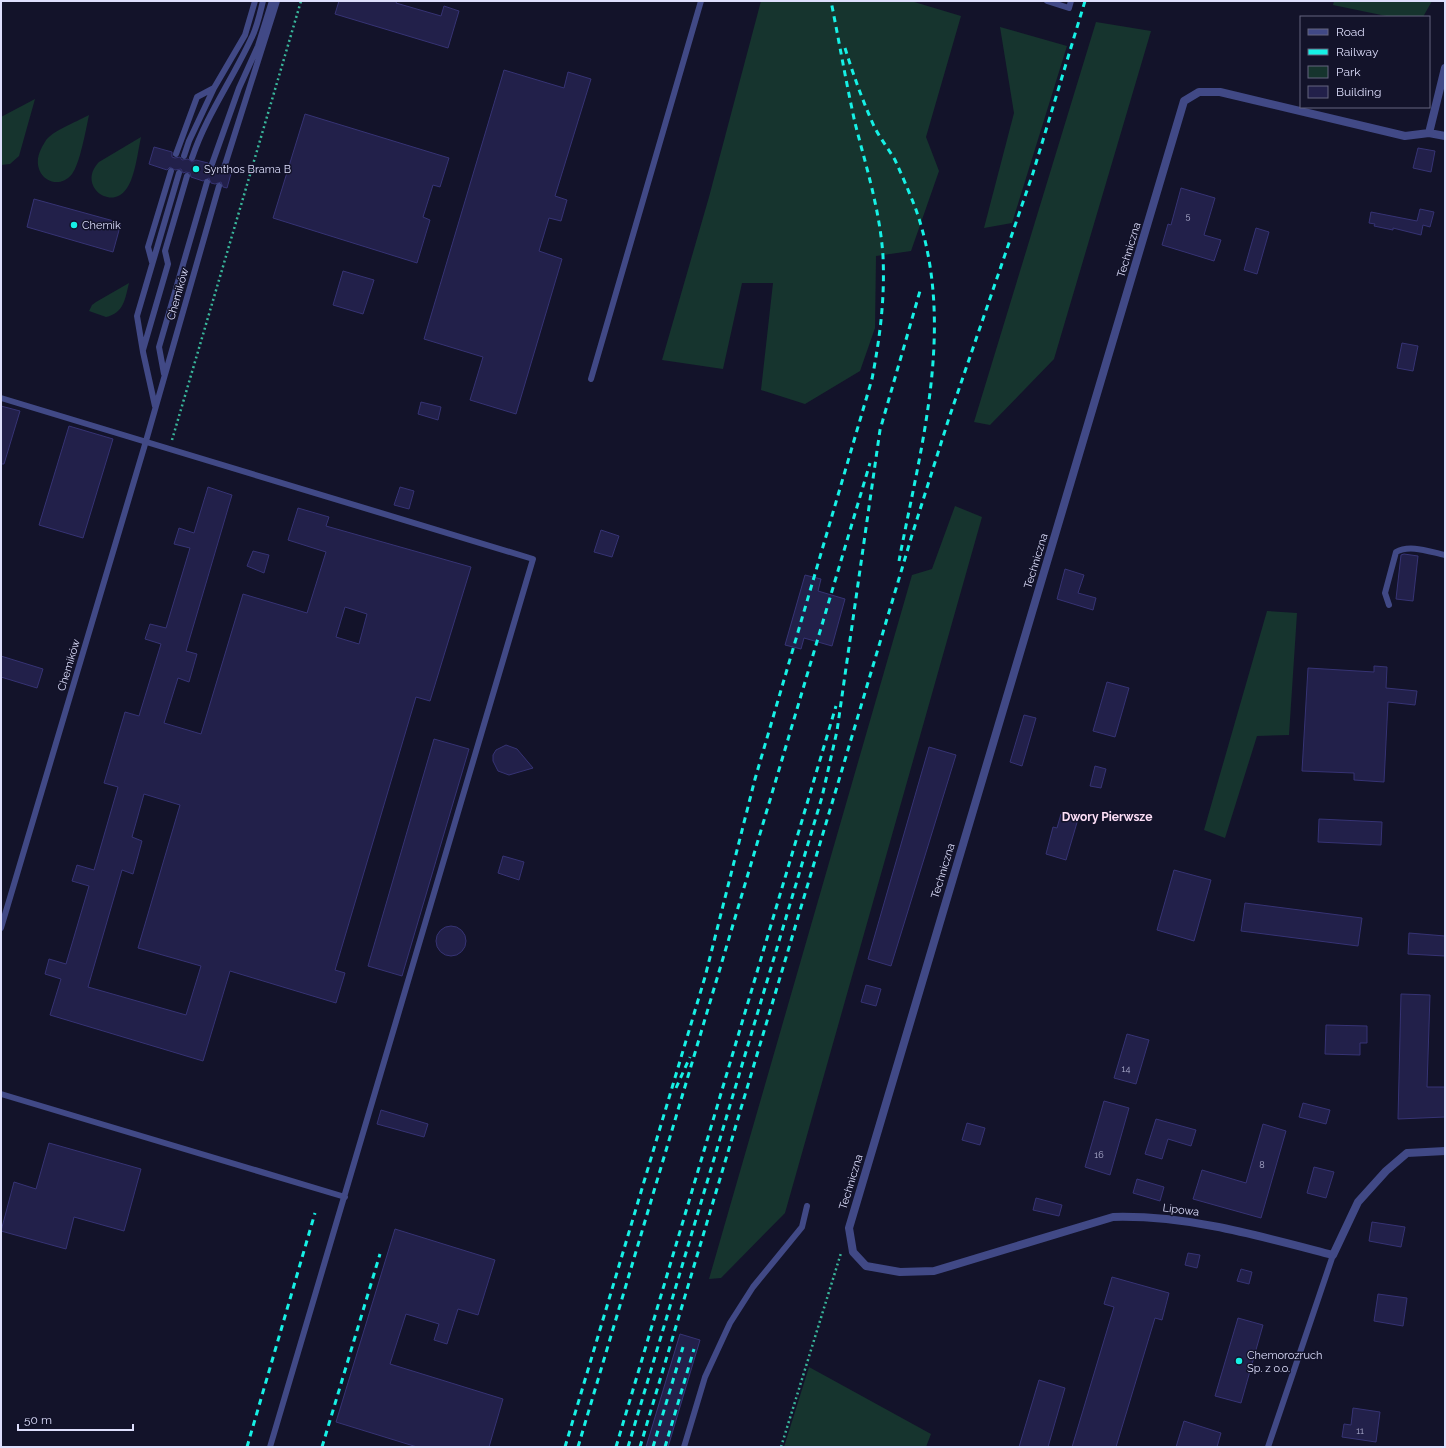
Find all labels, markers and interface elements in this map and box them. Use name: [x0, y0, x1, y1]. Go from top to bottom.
legend: [1300, 16, 1430, 108]
text: Road: [1336, 25, 1365, 39]
text: Railway: [1336, 45, 1379, 59]
text: Park: [1336, 65, 1361, 79]
text: Building: [1336, 85, 1382, 99]
place label: Synthos Brama B: [204, 163, 291, 176]
marker: Synthos Brama B: [191, 164, 201, 174]
house number: 5: [1186, 211, 1191, 221]
place label: Chemik: [82, 219, 121, 232]
marker: Chemik: [69, 220, 79, 230]
street label: Techniczna: [1114, 221, 1144, 279]
street label: Chemików: [164, 266, 192, 322]
street label: Techniczna: [1021, 532, 1051, 590]
street label: Chemików: [55, 637, 83, 693]
district label: Dwory Pierwsze: [1062, 810, 1152, 824]
street label: Techniczna: [928, 842, 958, 900]
house number: 14: [1122, 1064, 1130, 1074]
house number: 16: [1094, 1150, 1104, 1160]
street label: Techniczna: [836, 1153, 866, 1211]
house number: 8: [1259, 1160, 1265, 1170]
street label: Lipowa: [1162, 1201, 1200, 1219]
place label: Chemorozruch Sp. z o.o.: [1247, 1349, 1322, 1375]
marker: Chemorozruch Sp. z o.o.: [1234, 1356, 1244, 1366]
scale bar: [18, 1406, 133, 1432]
text: 50 m: [24, 1413, 52, 1427]
house number: 11: [1356, 1426, 1364, 1436]

